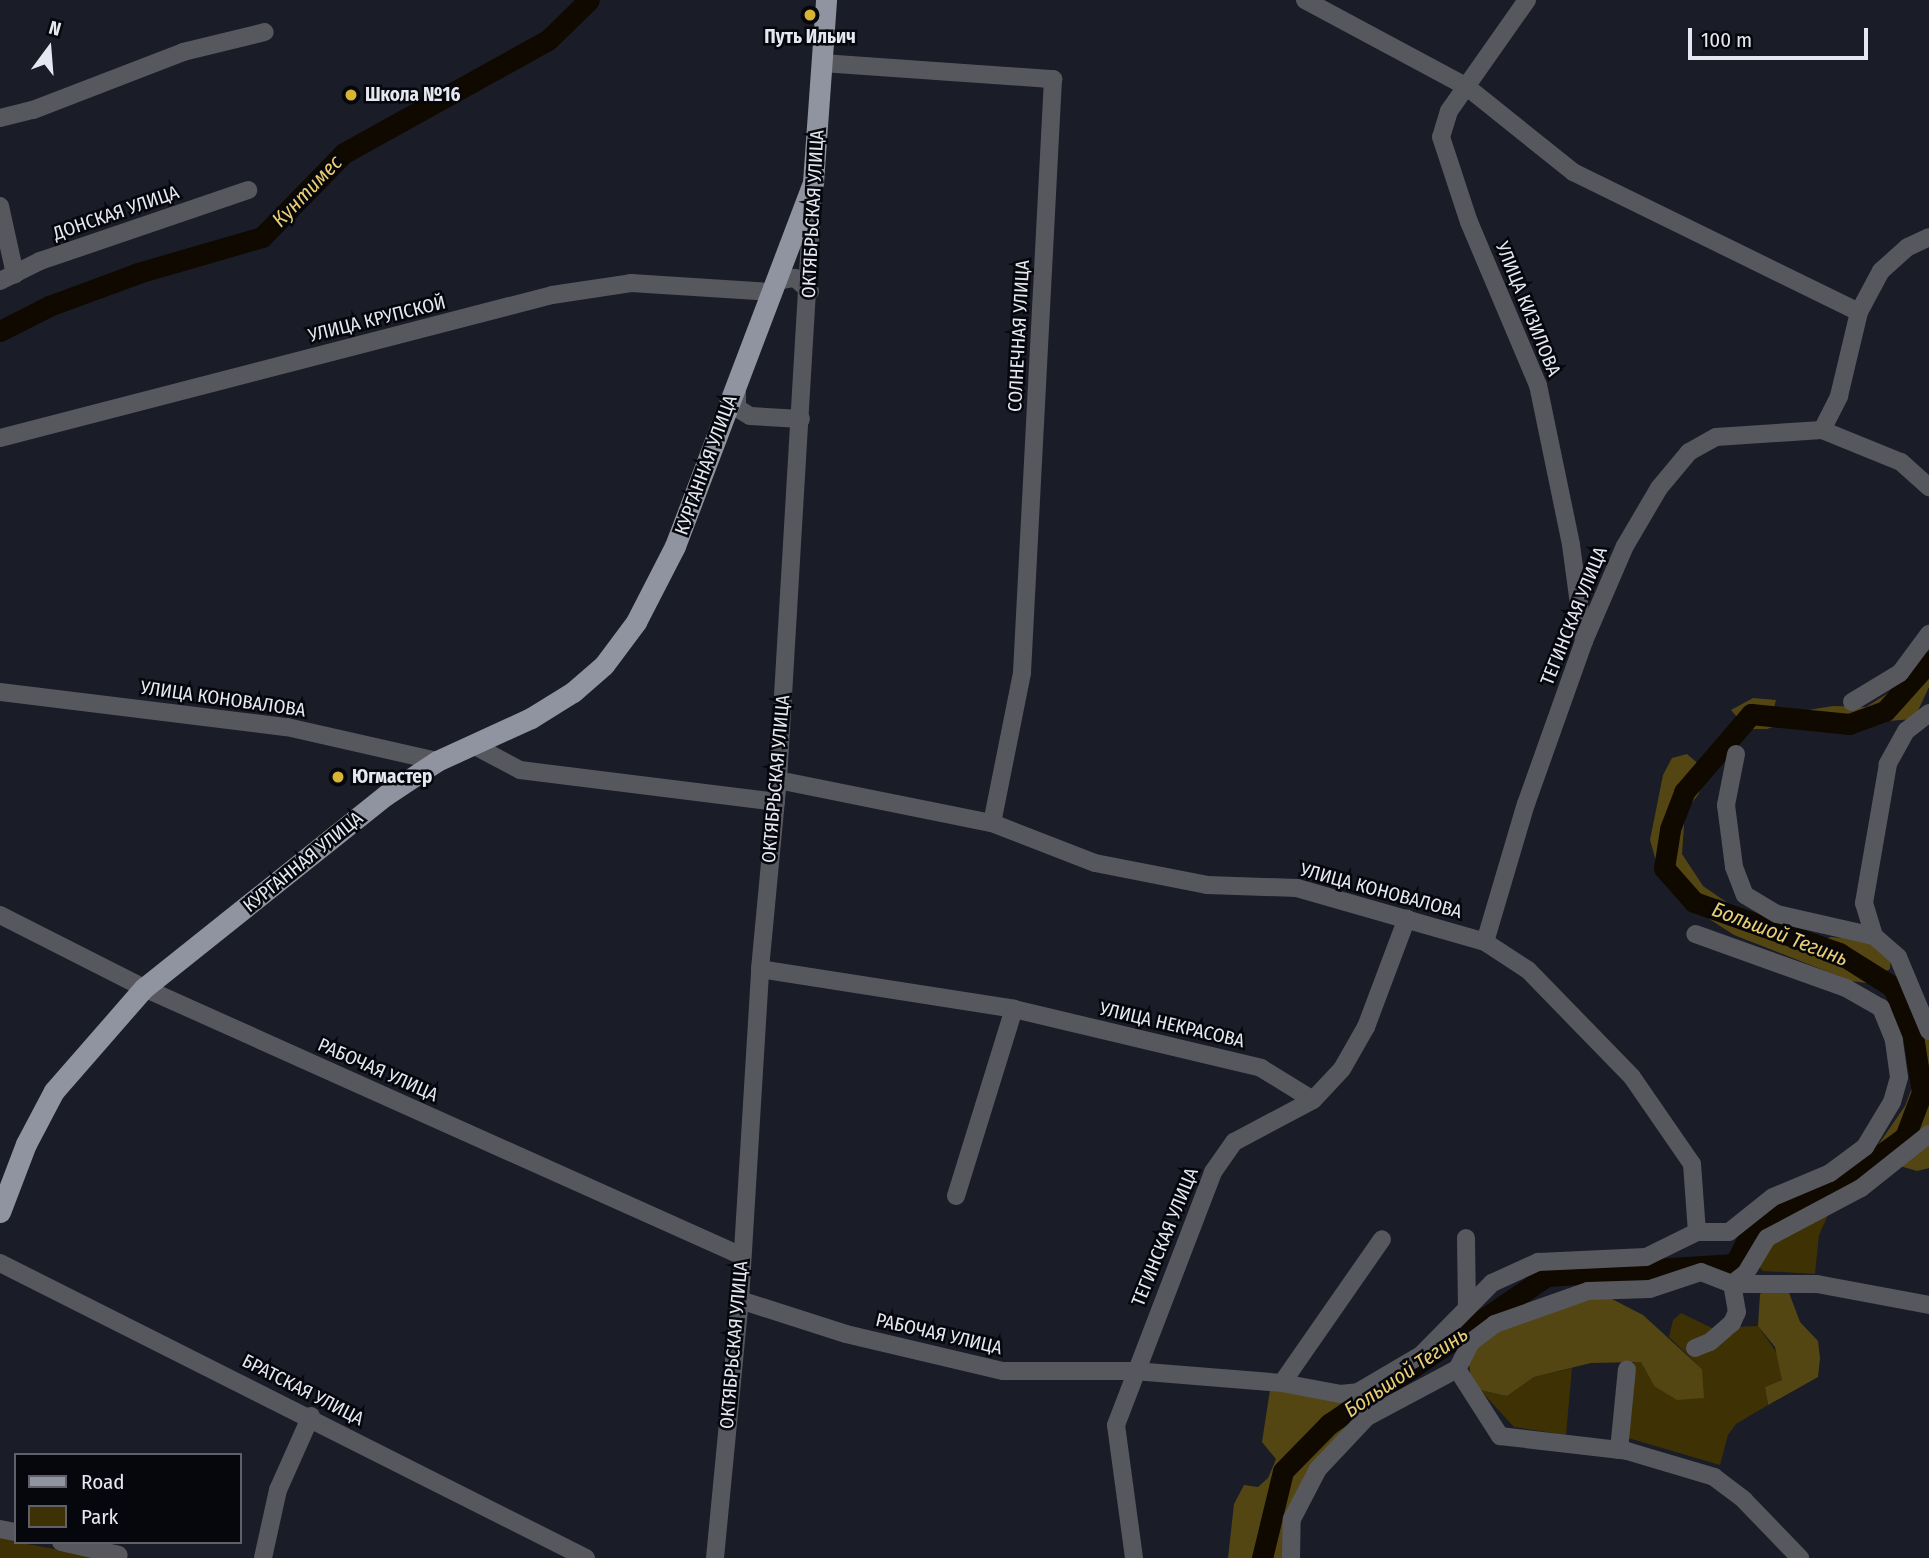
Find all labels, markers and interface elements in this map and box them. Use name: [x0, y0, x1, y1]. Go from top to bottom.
marker: Путь Ильич: [802, 7, 818, 23]
north arrow: [14, 14, 84, 84]
scale bar: [1691, 14, 1871, 58]
text: N: [46, 16, 64, 41]
place label: Путь Ильич: [764, 26, 856, 48]
text: 100 m: [1701, 27, 1752, 53]
place label: Школа №16: [365, 84, 460, 106]
marker: Школа №16: [343, 87, 359, 103]
street label: ОКТЯБРЬСКАЯ УЛИЦА: [797, 129, 829, 299]
water label: Кунтимес: [267, 150, 347, 232]
street label: ДОНСКАЯ УЛИЦА: [50, 181, 182, 245]
street label: УЛИЦА КИЗИЛОВА: [1491, 238, 1565, 380]
street label: СОЛНЕЧНАЯ УЛИЦА: [1004, 259, 1034, 413]
street label: УЛИЦА КРУПСКОЙ: [306, 291, 448, 347]
street label: КУРГАННАЯ УЛИЦА: [670, 392, 742, 538]
street label: ТЕГИНСКАЯ УЛИЦА: [1536, 544, 1612, 688]
street label: УЛИЦА КОНОВАЛОВА: [139, 676, 307, 722]
street label: ОКТЯБРЬСКАЯ УЛИЦА: [757, 694, 795, 864]
place label: Югмастер: [352, 766, 432, 788]
marker: Югмастер: [330, 769, 346, 785]
street label: КУРГАННАЯ УЛИЦА: [239, 807, 367, 917]
street label: УЛИЦА КОНОВАЛОВА: [1298, 858, 1464, 924]
water label: Большой Тегинь: [1708, 897, 1852, 971]
street label: УЛИЦА НЕКРАСОВА: [1097, 997, 1247, 1053]
street label: РАБОЧАЯ УЛИЦА: [314, 1033, 442, 1107]
street label: ТЕГИНСКАЯ УЛИЦА: [1127, 1165, 1203, 1309]
street label: ОКТЯБРЬСКАЯ УЛИЦА: [715, 1260, 753, 1430]
street label: РАБОЧАЯ УЛИЦА: [874, 1308, 1004, 1360]
water label: Большой Тегинь: [1339, 1321, 1473, 1423]
street label: БРАТСКАЯ УЛИЦА: [238, 1350, 368, 1430]
legend: [14, 1453, 242, 1544]
text: Road: [81, 1469, 125, 1495]
text: Park: [81, 1504, 118, 1530]

